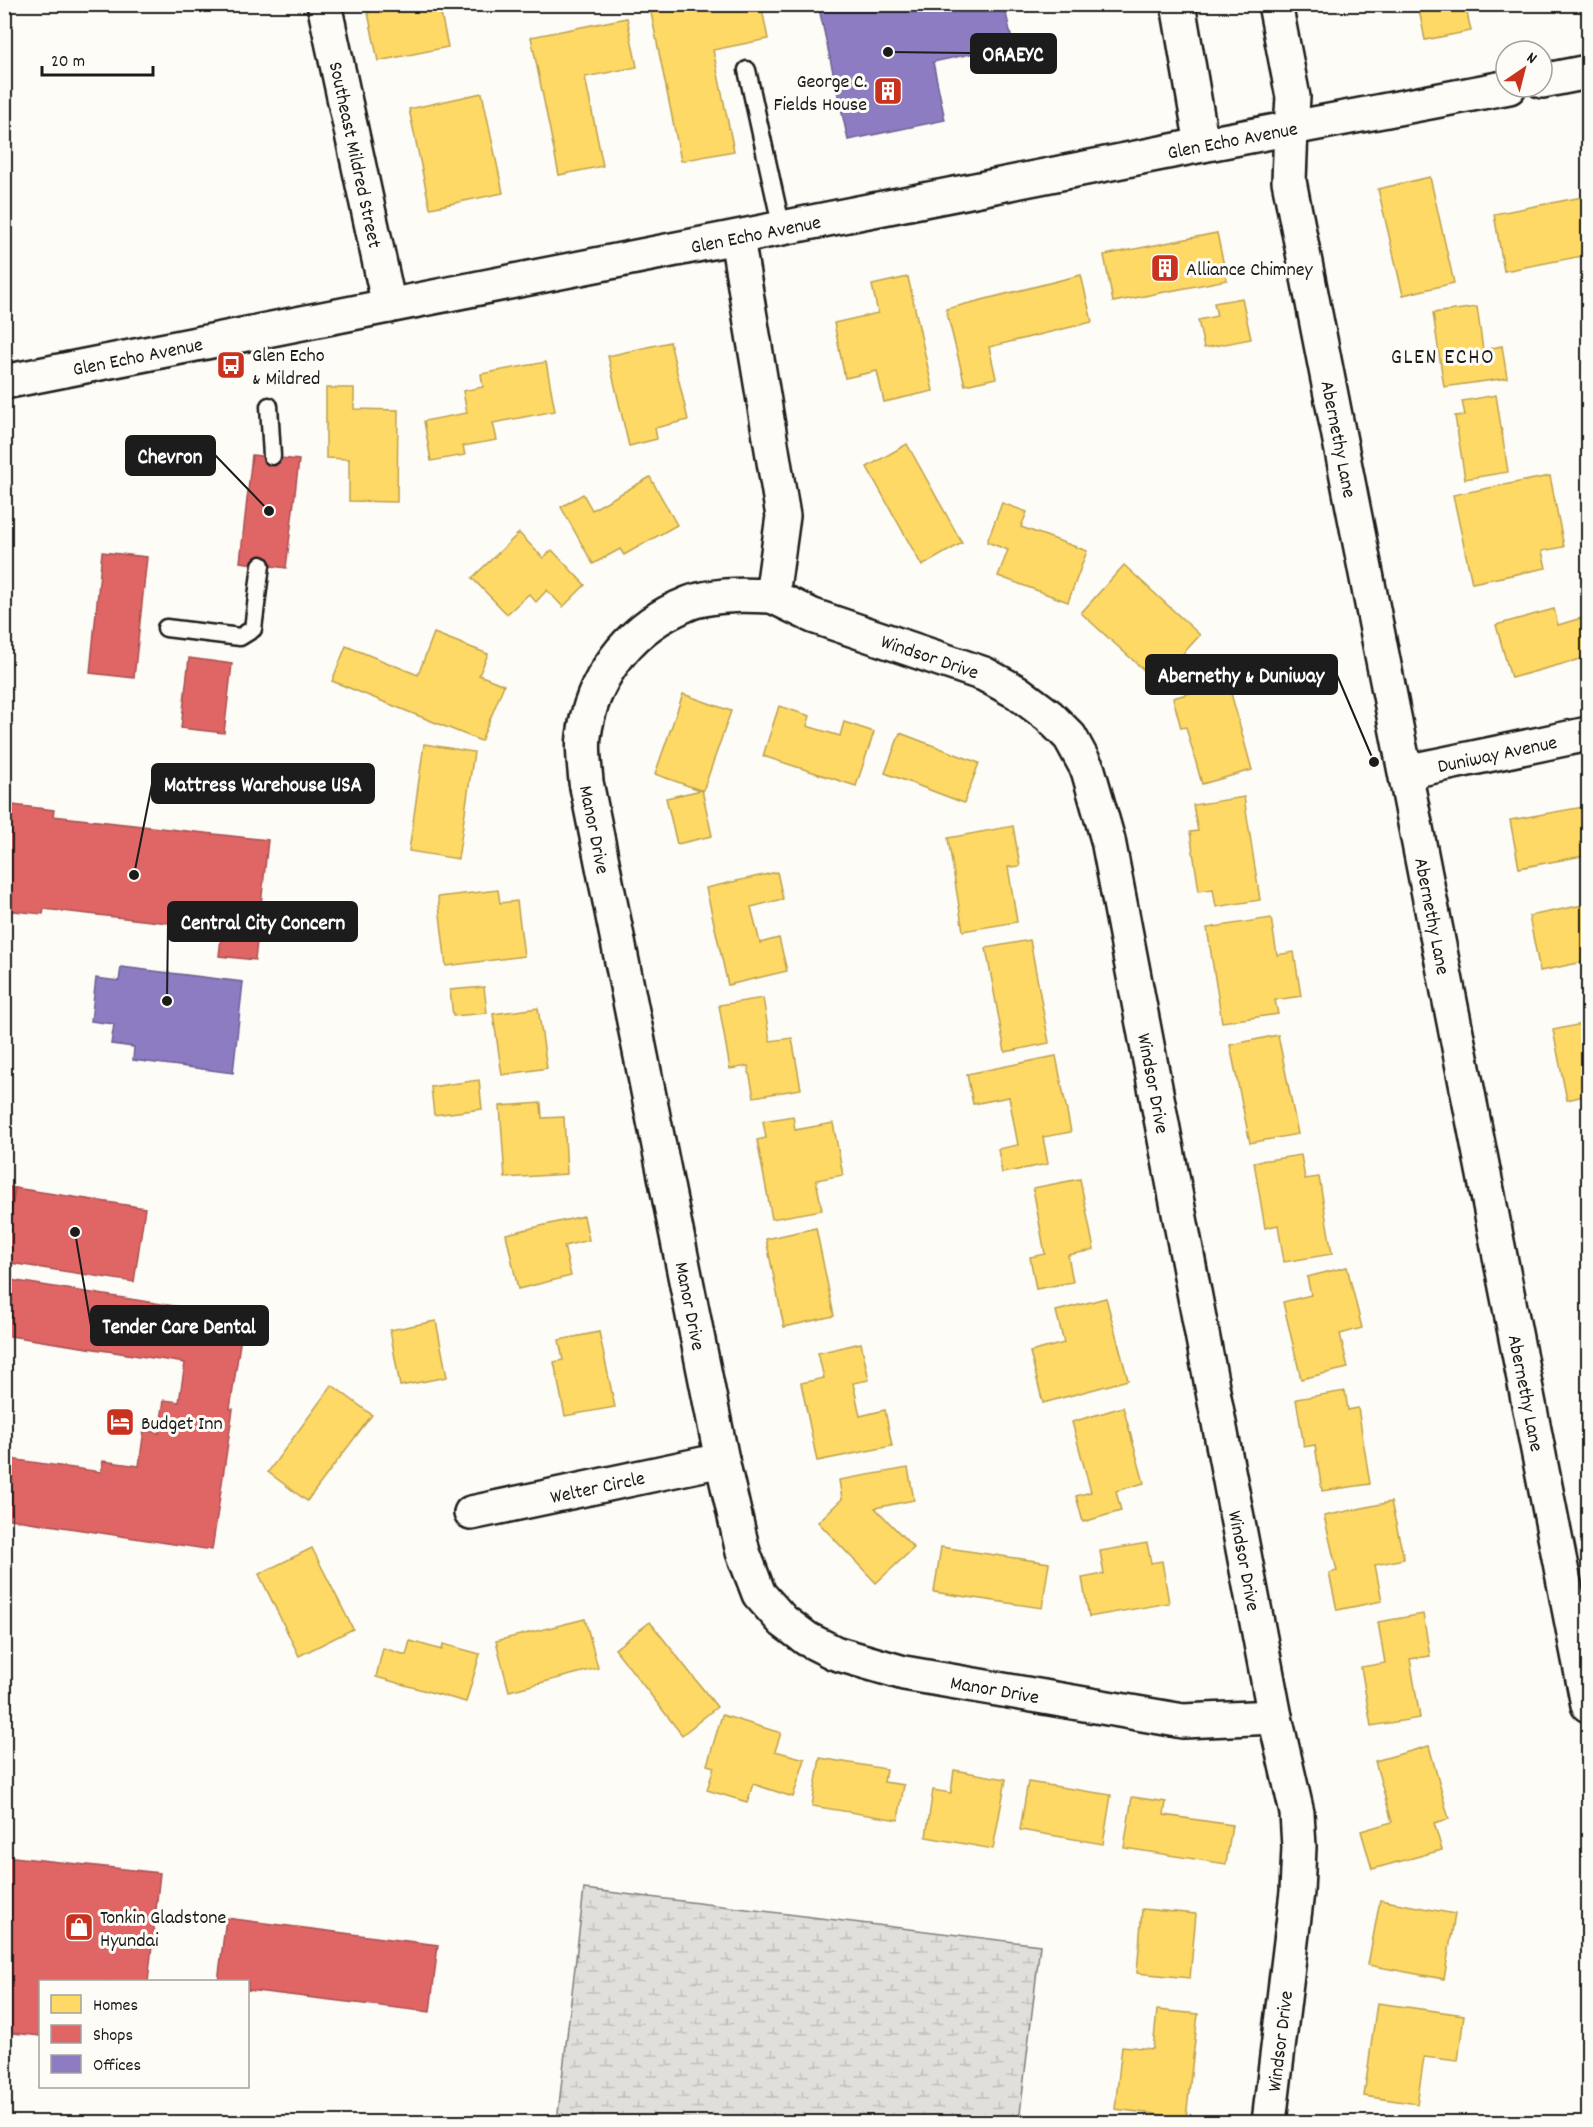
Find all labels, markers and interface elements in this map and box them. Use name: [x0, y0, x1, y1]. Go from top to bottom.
callout: ORAEYC: [971, 34, 1056, 73]
scale bar: [42, 39, 153, 77]
north arrow: [1494, 39, 1554, 99]
text: ORAEYC: [982, 42, 1044, 72]
text: N: [1521, 47, 1541, 71]
text: 20 m: [51, 50, 85, 75]
street label: Southeast Mildred Street: [320, 59, 387, 251]
place label: George C. Fields House: [774, 69, 867, 120]
building icon: George C. Fields House: [872, 75, 904, 107]
street label: Glen Echo Avenue: [1165, 116, 1300, 169]
street label: Glen Echo Avenue: [689, 210, 824, 263]
building icon: Alliance Chimney: [1149, 252, 1181, 284]
place label: Alliance Chimney: [1186, 257, 1314, 285]
street label: Glen Echo Avenue: [70, 332, 206, 385]
place label: Glen Echo & Mildred: [252, 343, 325, 394]
district label: GLEN ECHO: [1391, 343, 1495, 374]
bus stop icon: Glen Echo & Mildred: [215, 349, 247, 381]
street label: Abernethy Lane: [1312, 379, 1362, 501]
callout: Chevron: [126, 436, 215, 475]
text: Chevron: [138, 444, 203, 474]
street label: Windsor Drive: [877, 629, 982, 688]
callout: Abernethy & Duniway: [1146, 655, 1337, 694]
text: Abernethy & Duniway: [1158, 663, 1326, 693]
street label: Duniway Avenue: [1435, 730, 1560, 782]
callout: Mattress Warehouse USA: [152, 764, 374, 803]
text: Mattress Warehouse USA: [164, 772, 362, 802]
street label: Manor Drive: [570, 783, 615, 877]
street label: Abernethy Lane: [1405, 856, 1455, 978]
callout: Central City Concern: [168, 902, 357, 941]
text: Central City Concern: [181, 910, 345, 940]
street label: Windsor Drive: [1128, 1031, 1175, 1137]
street label: Manor Drive: [666, 1260, 711, 1353]
callout: Tender Care Dental: [91, 1306, 268, 1345]
text: Tender Care Dental: [102, 1314, 257, 1344]
street label: Abernethy Lane: [1499, 1332, 1549, 1455]
hotel icon: Budget Inn: [104, 1406, 136, 1438]
place label: Budget Inn: [141, 1411, 223, 1439]
street label: Welter Circle: [548, 1466, 648, 1513]
street label: Windsor Drive: [1219, 1509, 1266, 1614]
street label: Manor Drive: [948, 1670, 1041, 1713]
place label: Tonkin Gladstone Hyundai: [100, 1905, 227, 1956]
shop icon: Tonkin Gladstone Hyundai: [63, 1911, 95, 1943]
legend: [39, 1980, 249, 2088]
street label: Windsor Drive: [1262, 1989, 1302, 2094]
text: Homes: [93, 1994, 138, 2019]
text: Shops: [93, 2024, 133, 2049]
text: Offices: [93, 2054, 141, 2079]

